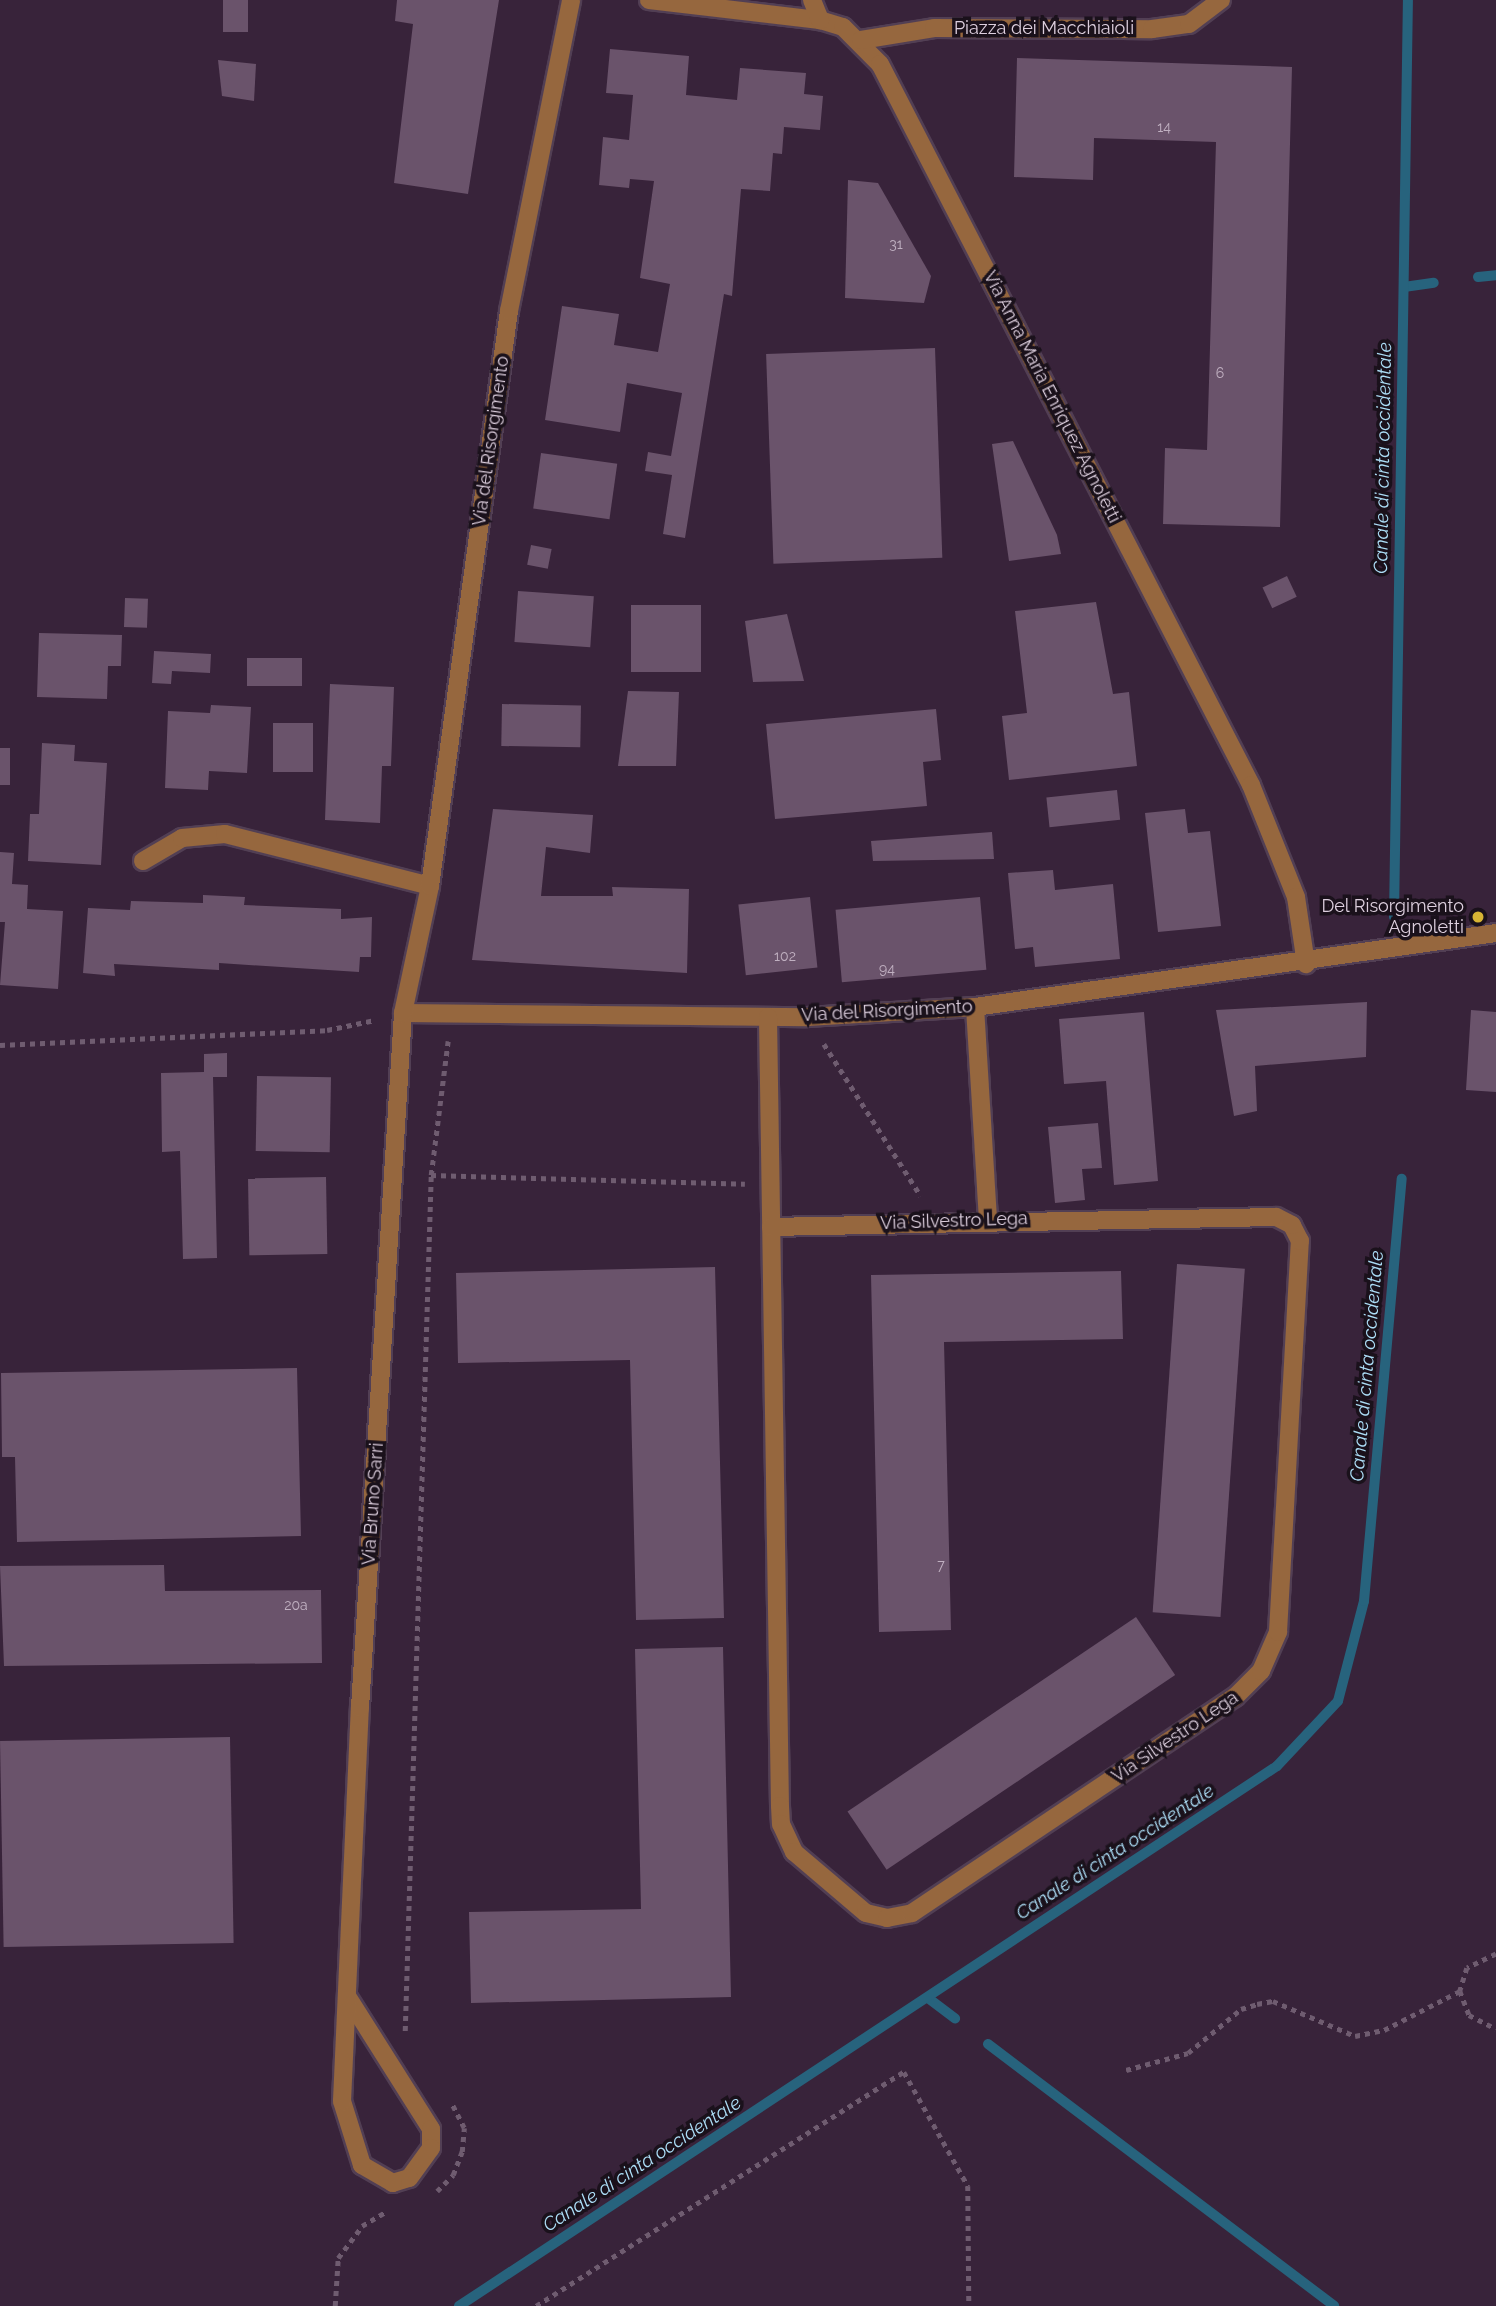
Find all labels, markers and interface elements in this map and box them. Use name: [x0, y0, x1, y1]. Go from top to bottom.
street label: Piazza dei Macchiaioli: [954, 17, 1134, 39]
house number: 14: [1157, 119, 1171, 135]
house number: 31: [889, 236, 903, 252]
street label: Via Anna Maria Enriquez Agnoletti: [979, 267, 1125, 527]
water label: Canale di cinta occidentale: [1370, 342, 1396, 574]
street label: Via del Risorgimento: [468, 354, 514, 528]
house number: 6: [1216, 365, 1224, 381]
place label: Del Risorgimento Agnoletti: [1321, 896, 1464, 939]
marker: Del Risorgimento Agnoletti: [1470, 909, 1486, 925]
house number: 102: [774, 948, 796, 964]
house number: 94: [879, 961, 895, 977]
street label: Via del Risorgimento: [801, 996, 973, 1026]
street label: Via Silvestro Lega: [880, 1208, 1028, 1234]
water label: Canale di cinta occidentale: [1346, 1250, 1388, 1482]
street label: Via Bruno Sarri: [358, 1442, 388, 1566]
house number: 7: [937, 1557, 945, 1573]
house number: 20a: [284, 1597, 308, 1613]
street label: Via Silvestro Lega: [1108, 1687, 1242, 1787]
water label: Canale di cinta occidentale: [1012, 1779, 1218, 1925]
water label: Canale di cinta occidentale: [539, 2091, 745, 2237]

